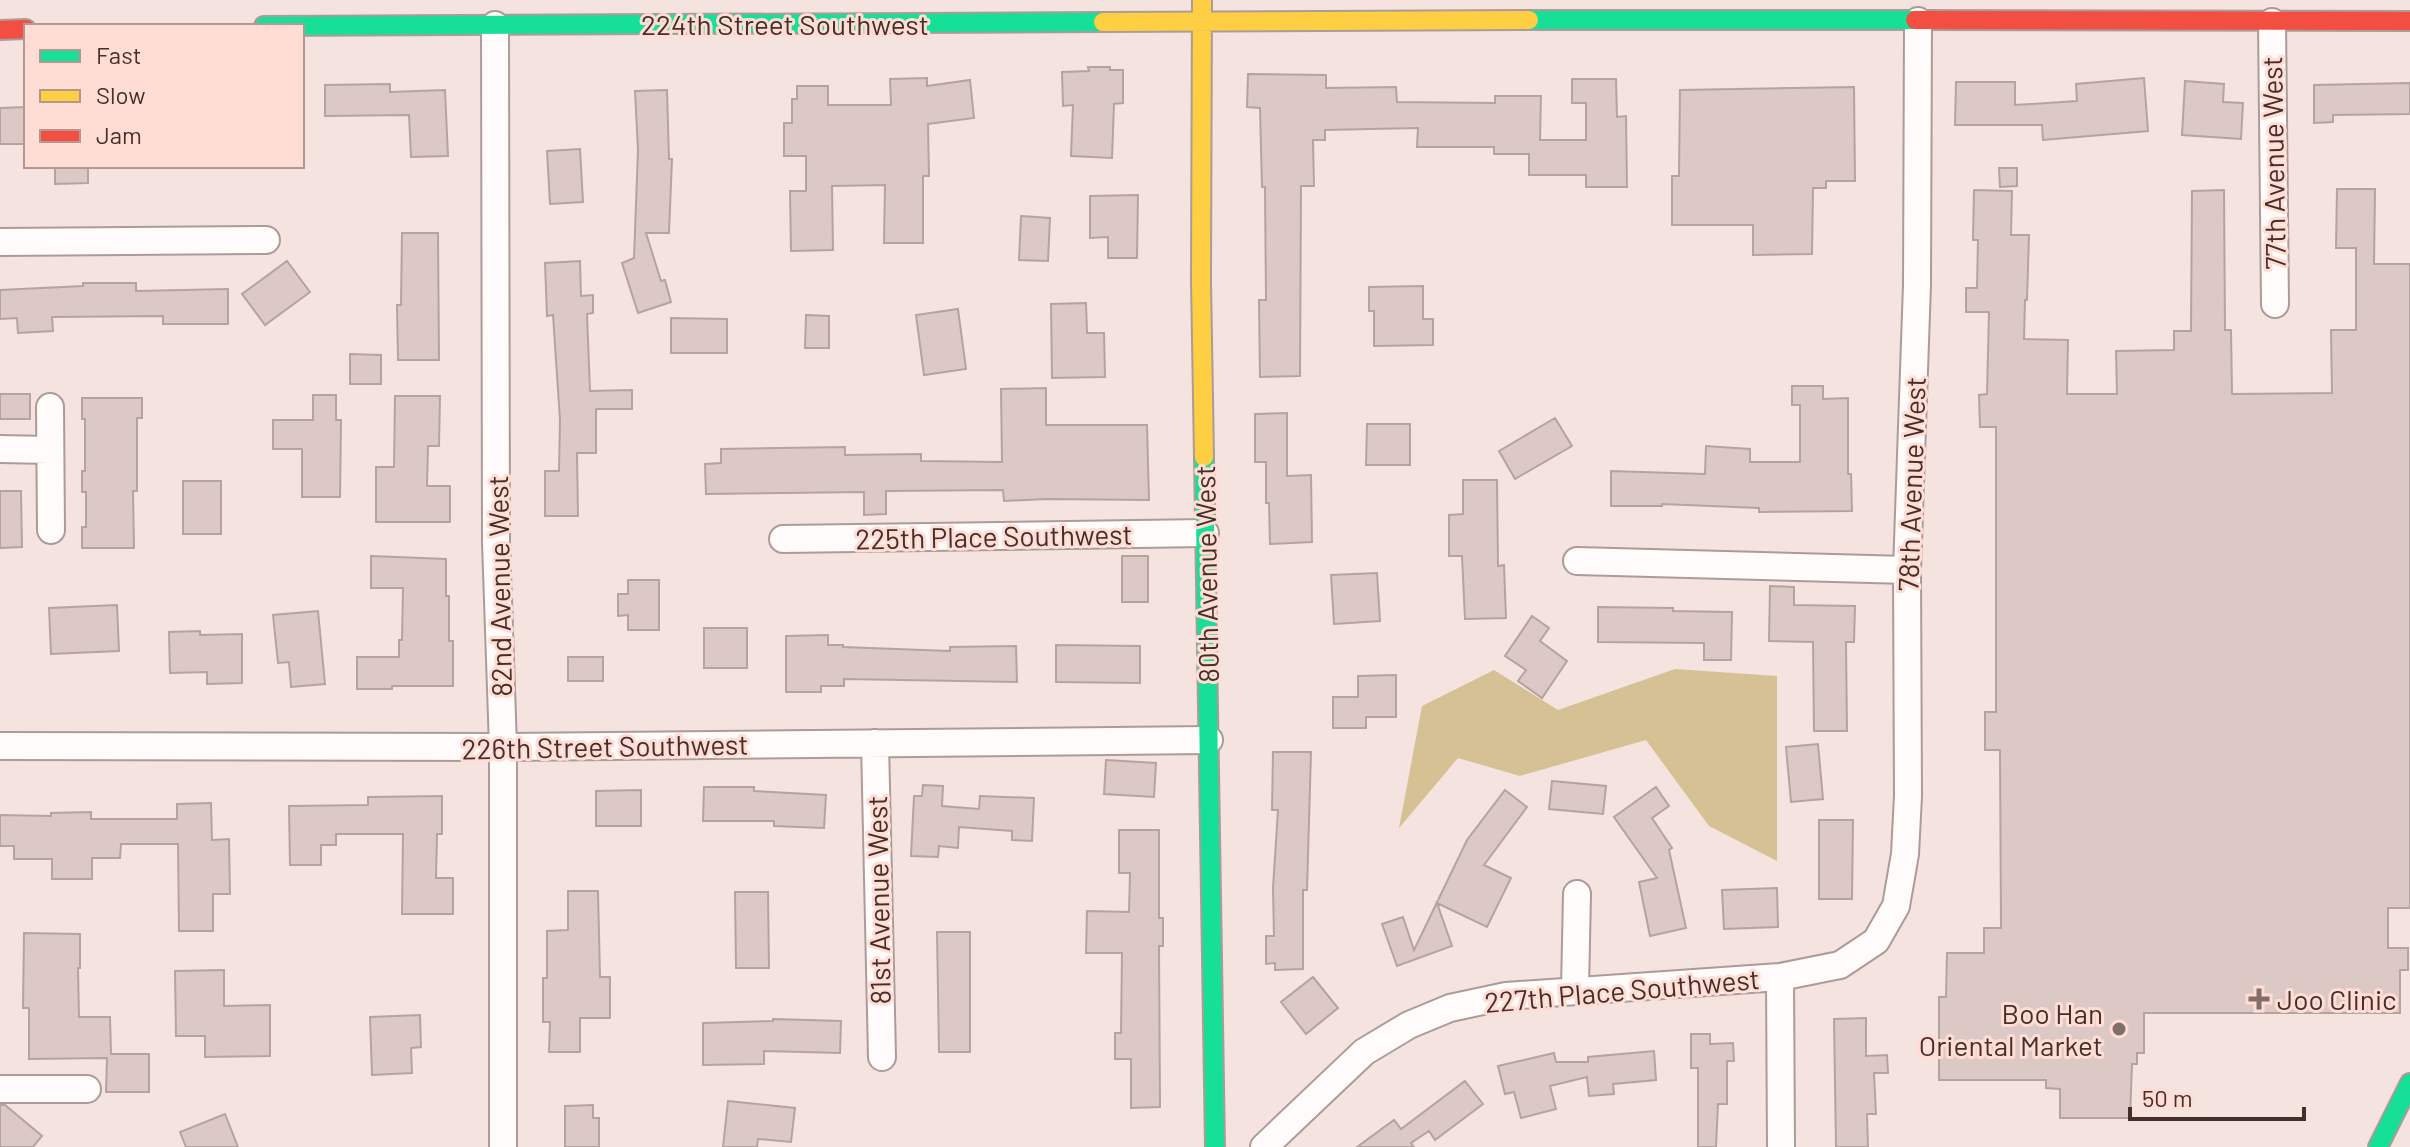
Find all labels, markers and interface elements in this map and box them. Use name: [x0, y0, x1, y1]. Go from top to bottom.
street label: 224th Street Southwest: [641, 7, 929, 41]
legend: [24, 24, 304, 168]
text: Fast: [96, 40, 141, 69]
street label: 77th Avenue West: [2254, 56, 2292, 270]
text: Slow: [96, 80, 145, 109]
text: Jam: [96, 120, 142, 149]
street label: 78th Avenue West: [1890, 376, 1932, 592]
street label: 80th Avenue West: [1187, 465, 1225, 683]
street label: 82nd Avenue West: [480, 475, 518, 697]
street label: 225th Place Southwest: [855, 517, 1133, 555]
street label: 226th Street Southwest: [461, 726, 749, 766]
street label: 81st Avenue West: [859, 795, 897, 1005]
street label: 227th Place Southwest: [1483, 961, 1761, 1019]
place label: Joo Clinic: [2277, 982, 2397, 1016]
marker: Joo Clinic: [2248, 988, 2270, 1010]
place label: Boo Han Oriental Market: [1919, 996, 2103, 1062]
marker: Boo Han Oriental Market: [2110, 1020, 2128, 1038]
scale bar: [2130, 1071, 2304, 1121]
text: 50 m: [2142, 1083, 2193, 1112]

